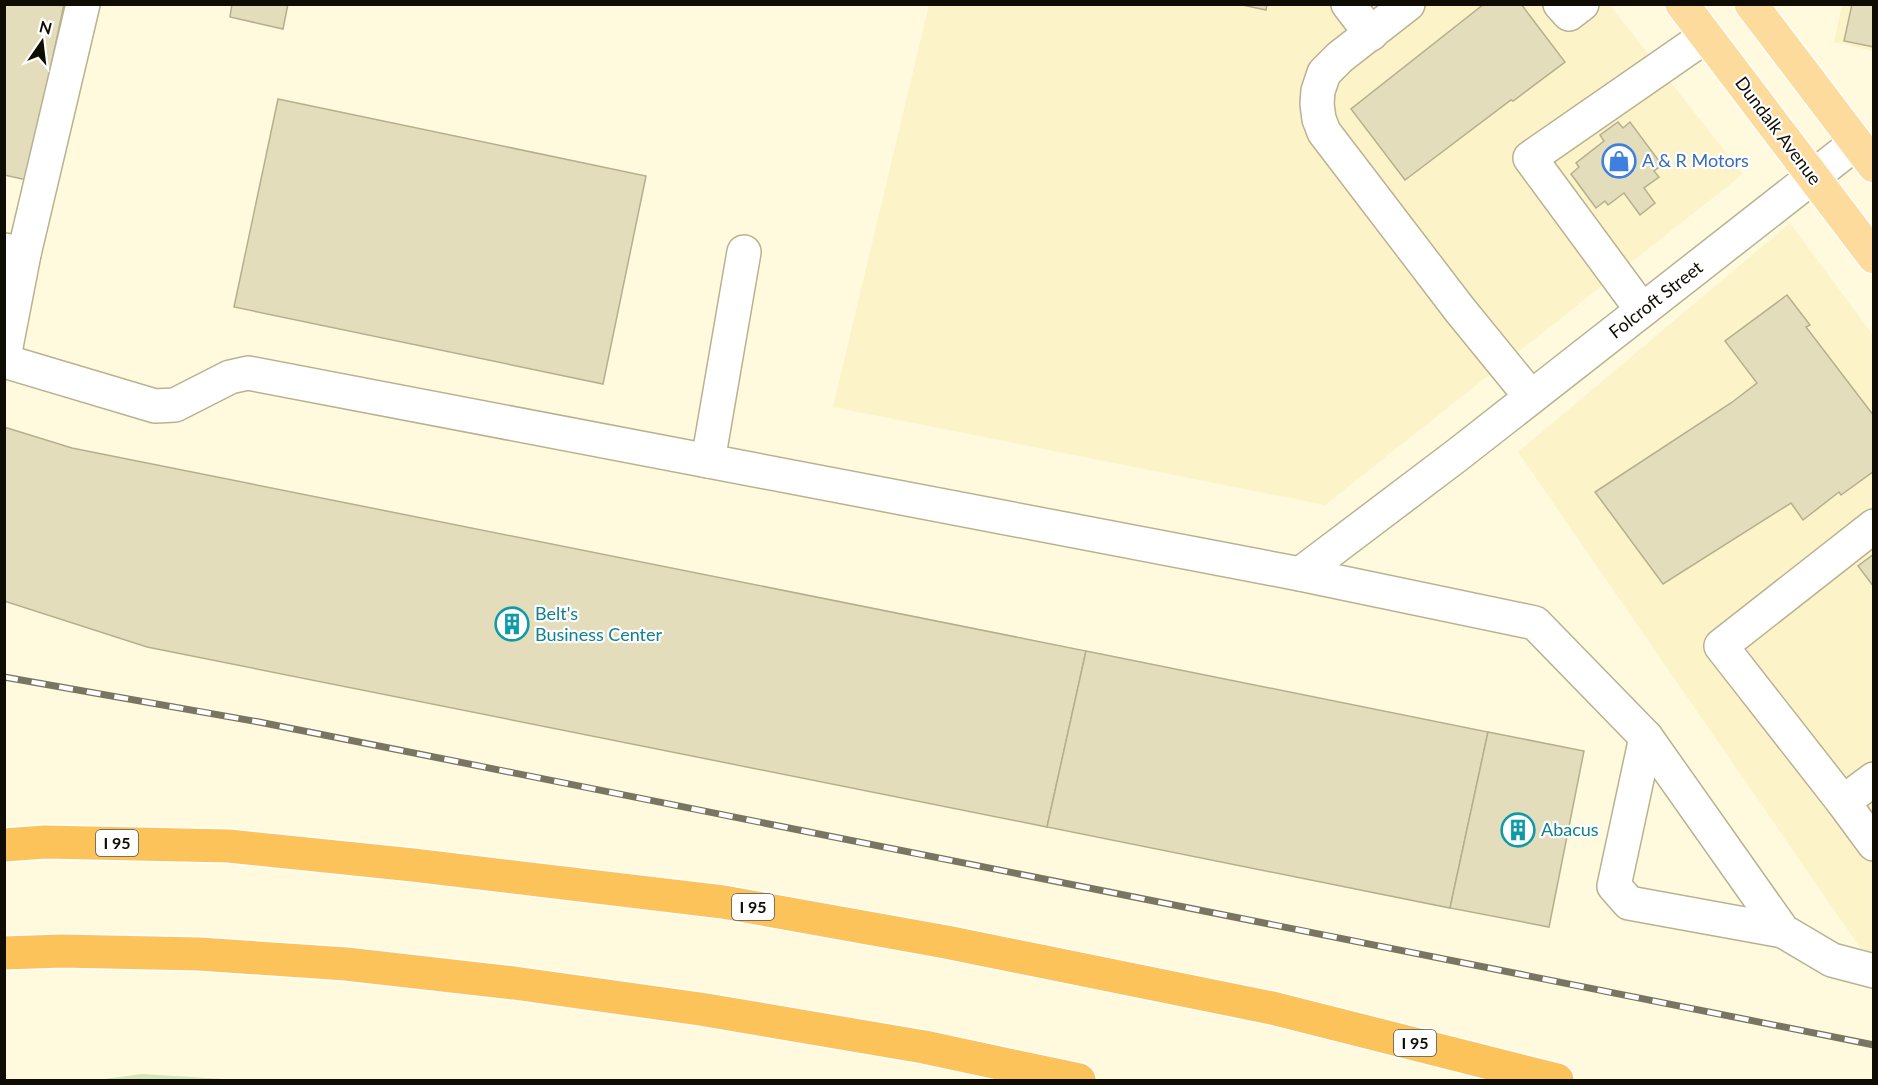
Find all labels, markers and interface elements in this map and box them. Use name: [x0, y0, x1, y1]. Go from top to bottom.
north arrow: [12, 12, 72, 72]
text: N: [37, 16, 54, 38]
street label: Dundalk Avenue: [1731, 72, 1827, 189]
shop icon: A & R Motors: [1601, 143, 1637, 179]
place label: A & R Motors: [1642, 149, 1749, 171]
street label: Folcroft Street: [1604, 255, 1707, 343]
place label: Belt's Business Center: [535, 602, 663, 645]
building icon: Belt's Business Center: [494, 606, 530, 642]
building icon: Abacus: [1500, 812, 1536, 848]
place label: Abacus: [1541, 818, 1599, 840]
road number: I 95: [96, 830, 138, 856]
road number: I 95: [732, 894, 774, 920]
road number: I 95: [1394, 1030, 1436, 1056]

